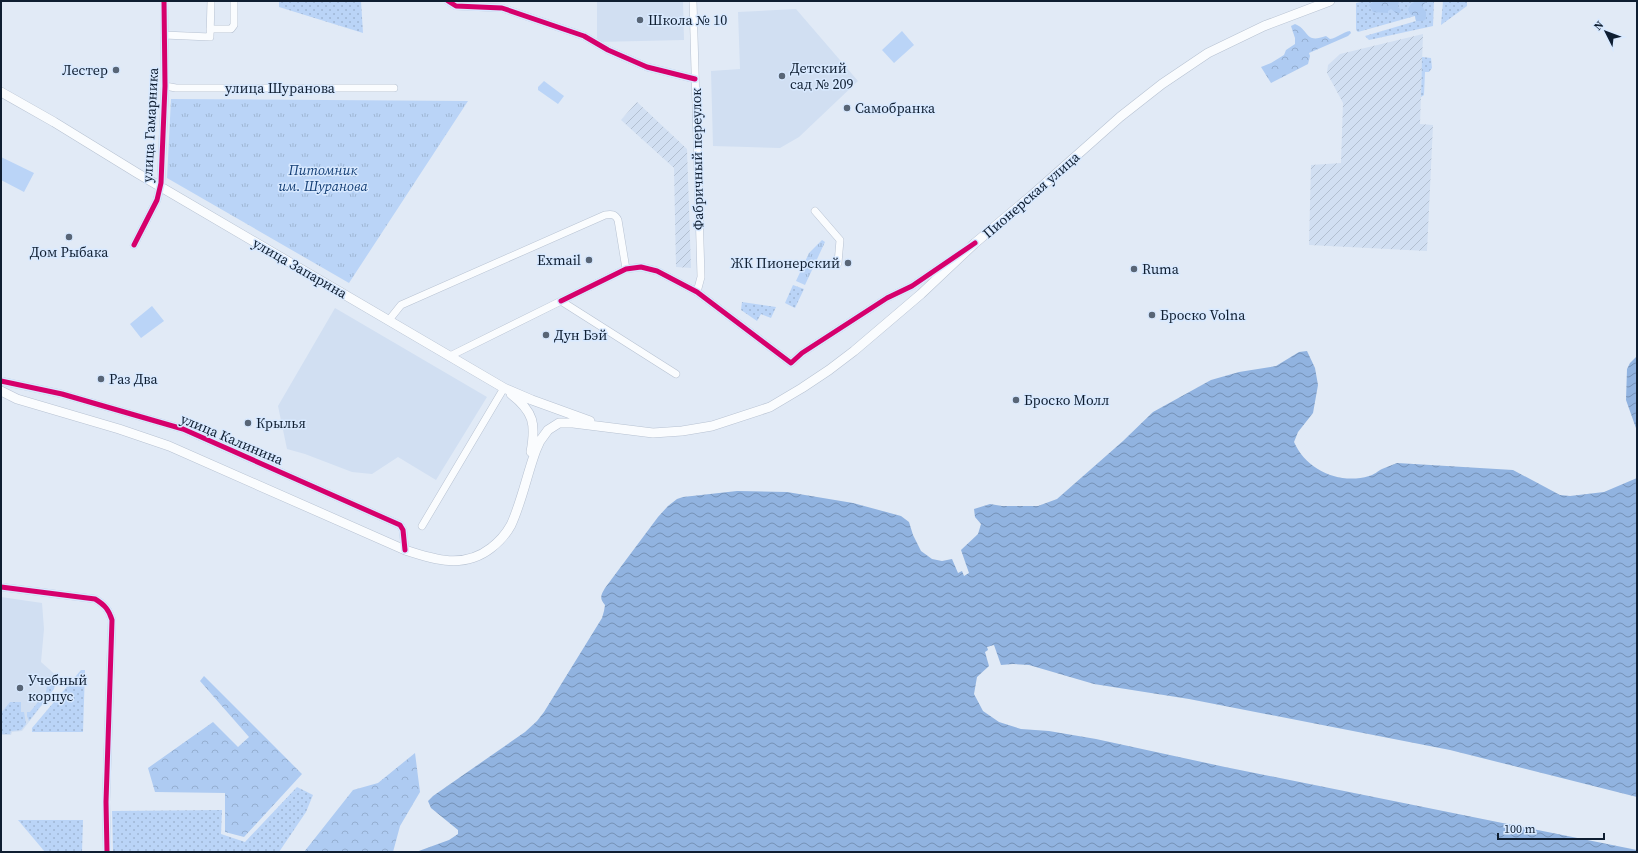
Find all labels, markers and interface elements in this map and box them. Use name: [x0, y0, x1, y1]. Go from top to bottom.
place label: Школа № 10: [648, 10, 727, 30]
north arrow: [1586, 12, 1626, 52]
marker: Школа № 10: [635, 15, 645, 25]
text: N: [1591, 18, 1607, 34]
place label: Детский сад № 209: [790, 58, 854, 94]
place label: Лестер: [62, 60, 108, 80]
marker: Лестер: [111, 65, 121, 75]
street label: улица Гамарника: [137, 66, 163, 183]
marker: Детский сад № 209: [777, 71, 787, 81]
street label: улица Шуранова: [225, 78, 336, 98]
street label: Фабричный переулок: [686, 88, 708, 230]
place label: Самобранка: [855, 98, 936, 118]
marker: Самобранка: [842, 103, 852, 113]
street label: Пионерская улица: [978, 147, 1085, 243]
park label: Питомник им. Шуранова: [278, 160, 368, 196]
marker: Дом Рыбака: [64, 232, 74, 242]
street label: улица Запарина: [249, 233, 352, 304]
place label: Дом Рыбака: [30, 242, 109, 262]
place label: Exmail: [537, 250, 581, 270]
place label: ЖК Пионерский: [731, 253, 840, 273]
marker: Exmail: [584, 255, 594, 265]
marker: ЖК Пионерский: [843, 258, 853, 268]
place label: Ruma: [1142, 259, 1180, 279]
marker: Ruma: [1129, 264, 1139, 274]
place label: Броско Volna: [1160, 305, 1246, 325]
marker: Броско Volna: [1147, 310, 1157, 320]
place label: Дун Бэй: [554, 325, 607, 345]
marker: Дун Бэй: [541, 330, 551, 340]
place label: Раз Два: [109, 369, 159, 389]
marker: Раз Два: [96, 374, 106, 384]
place label: Броско Молл: [1024, 390, 1109, 410]
marker: Броско Молл: [1011, 395, 1021, 405]
street label: улица Калинина: [178, 408, 287, 470]
place label: Крылья: [256, 413, 306, 433]
marker: Крылья: [243, 418, 253, 428]
place label: Учебный корпус: [28, 670, 87, 706]
marker: Учебный корпус: [15, 683, 25, 693]
scale bar: [1498, 815, 1604, 841]
text: 100 m: [1504, 821, 1536, 837]

